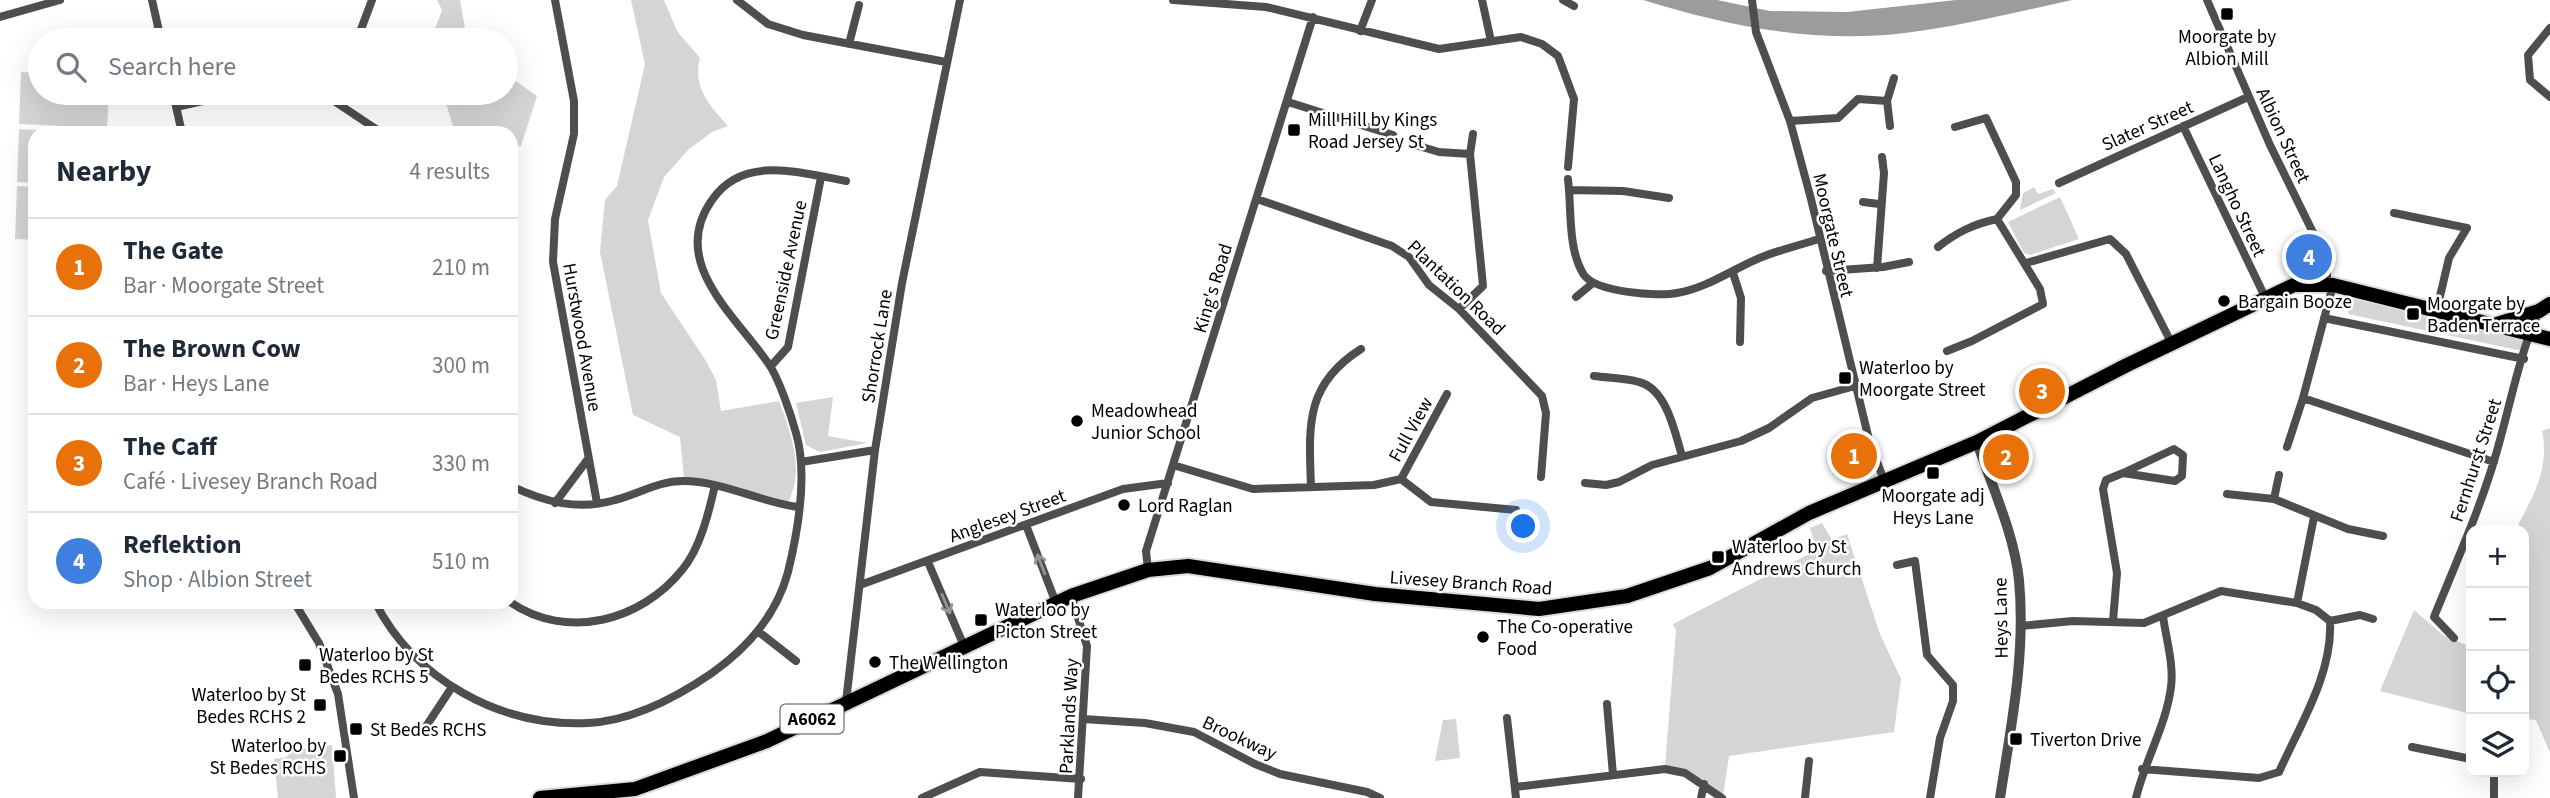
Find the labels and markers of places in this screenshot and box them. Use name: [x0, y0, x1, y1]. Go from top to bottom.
marker: Moorgate by Albion Mill: [2219, 6, 2235, 22]
place label: Moorgate by Albion Mill: [2178, 24, 2276, 73]
place label: Mill Hill by Kings Road Jersey St: [1308, 107, 1437, 156]
marker: Mill Hill by Kings Road Jersey St: [1286, 122, 1302, 138]
pin: 4: [2286, 231, 2332, 283]
place label: Bargain Booze: [2238, 289, 2352, 316]
place label: Moorgate by Baden Terrace: [2427, 291, 2540, 340]
marker: Bargain Booze: [2216, 293, 2232, 309]
marker: Moorgate by Baden Terrace: [2405, 306, 2421, 322]
place label: Waterloo by Moorgate Street: [1859, 355, 1986, 404]
pin: 3: [2019, 365, 2065, 417]
marker: Waterloo by Moorgate Street: [1837, 370, 1853, 386]
place label: Meadowhead Junior School: [1091, 398, 1201, 447]
marker: Meadowhead Junior School: [1069, 413, 1085, 429]
pin: 1: [1831, 430, 1877, 482]
pin: 2: [1983, 431, 2029, 483]
marker: Moorgate adj Heys Lane: [1925, 465, 1941, 481]
place label: Moorgate adj Heys Lane: [1881, 483, 1985, 532]
place label: Lord Raglan: [1138, 493, 1233, 520]
marker: Lord Raglan: [1116, 497, 1132, 513]
place label: Waterloo by St Andrews Church: [1732, 534, 1862, 583]
marker: Waterloo by St Andrews Church: [1710, 549, 1726, 565]
place label: Waterloo by Picton Street: [995, 597, 1098, 646]
marker: Waterloo by Picton Street: [973, 612, 989, 628]
place label: The Co-operative Food: [1497, 614, 1633, 663]
marker: The Co-operative Food: [1475, 629, 1491, 645]
place label: Waterloo by St Bedes RCHS 5: [319, 642, 434, 691]
place label: The Wellington: [889, 650, 1008, 677]
marker: The Wellington: [867, 654, 883, 670]
marker: Waterloo by St Bedes RCHS 5: [297, 657, 313, 673]
place label: Waterloo by St Bedes RCHS 2: [191, 682, 307, 731]
marker: Waterloo by St Bedes RCHS 2: [312, 697, 328, 713]
place label: St Bedes RCHS: [370, 717, 486, 744]
marker: St Bedes RCHS: [348, 721, 364, 737]
place label: Tiverton Drive: [2030, 727, 2142, 754]
marker: Tiverton Drive: [2008, 731, 2024, 747]
place label: Waterloo by St Bedes RCHS: [210, 733, 326, 782]
marker: Waterloo by St Bedes RCHS: [332, 748, 348, 764]

